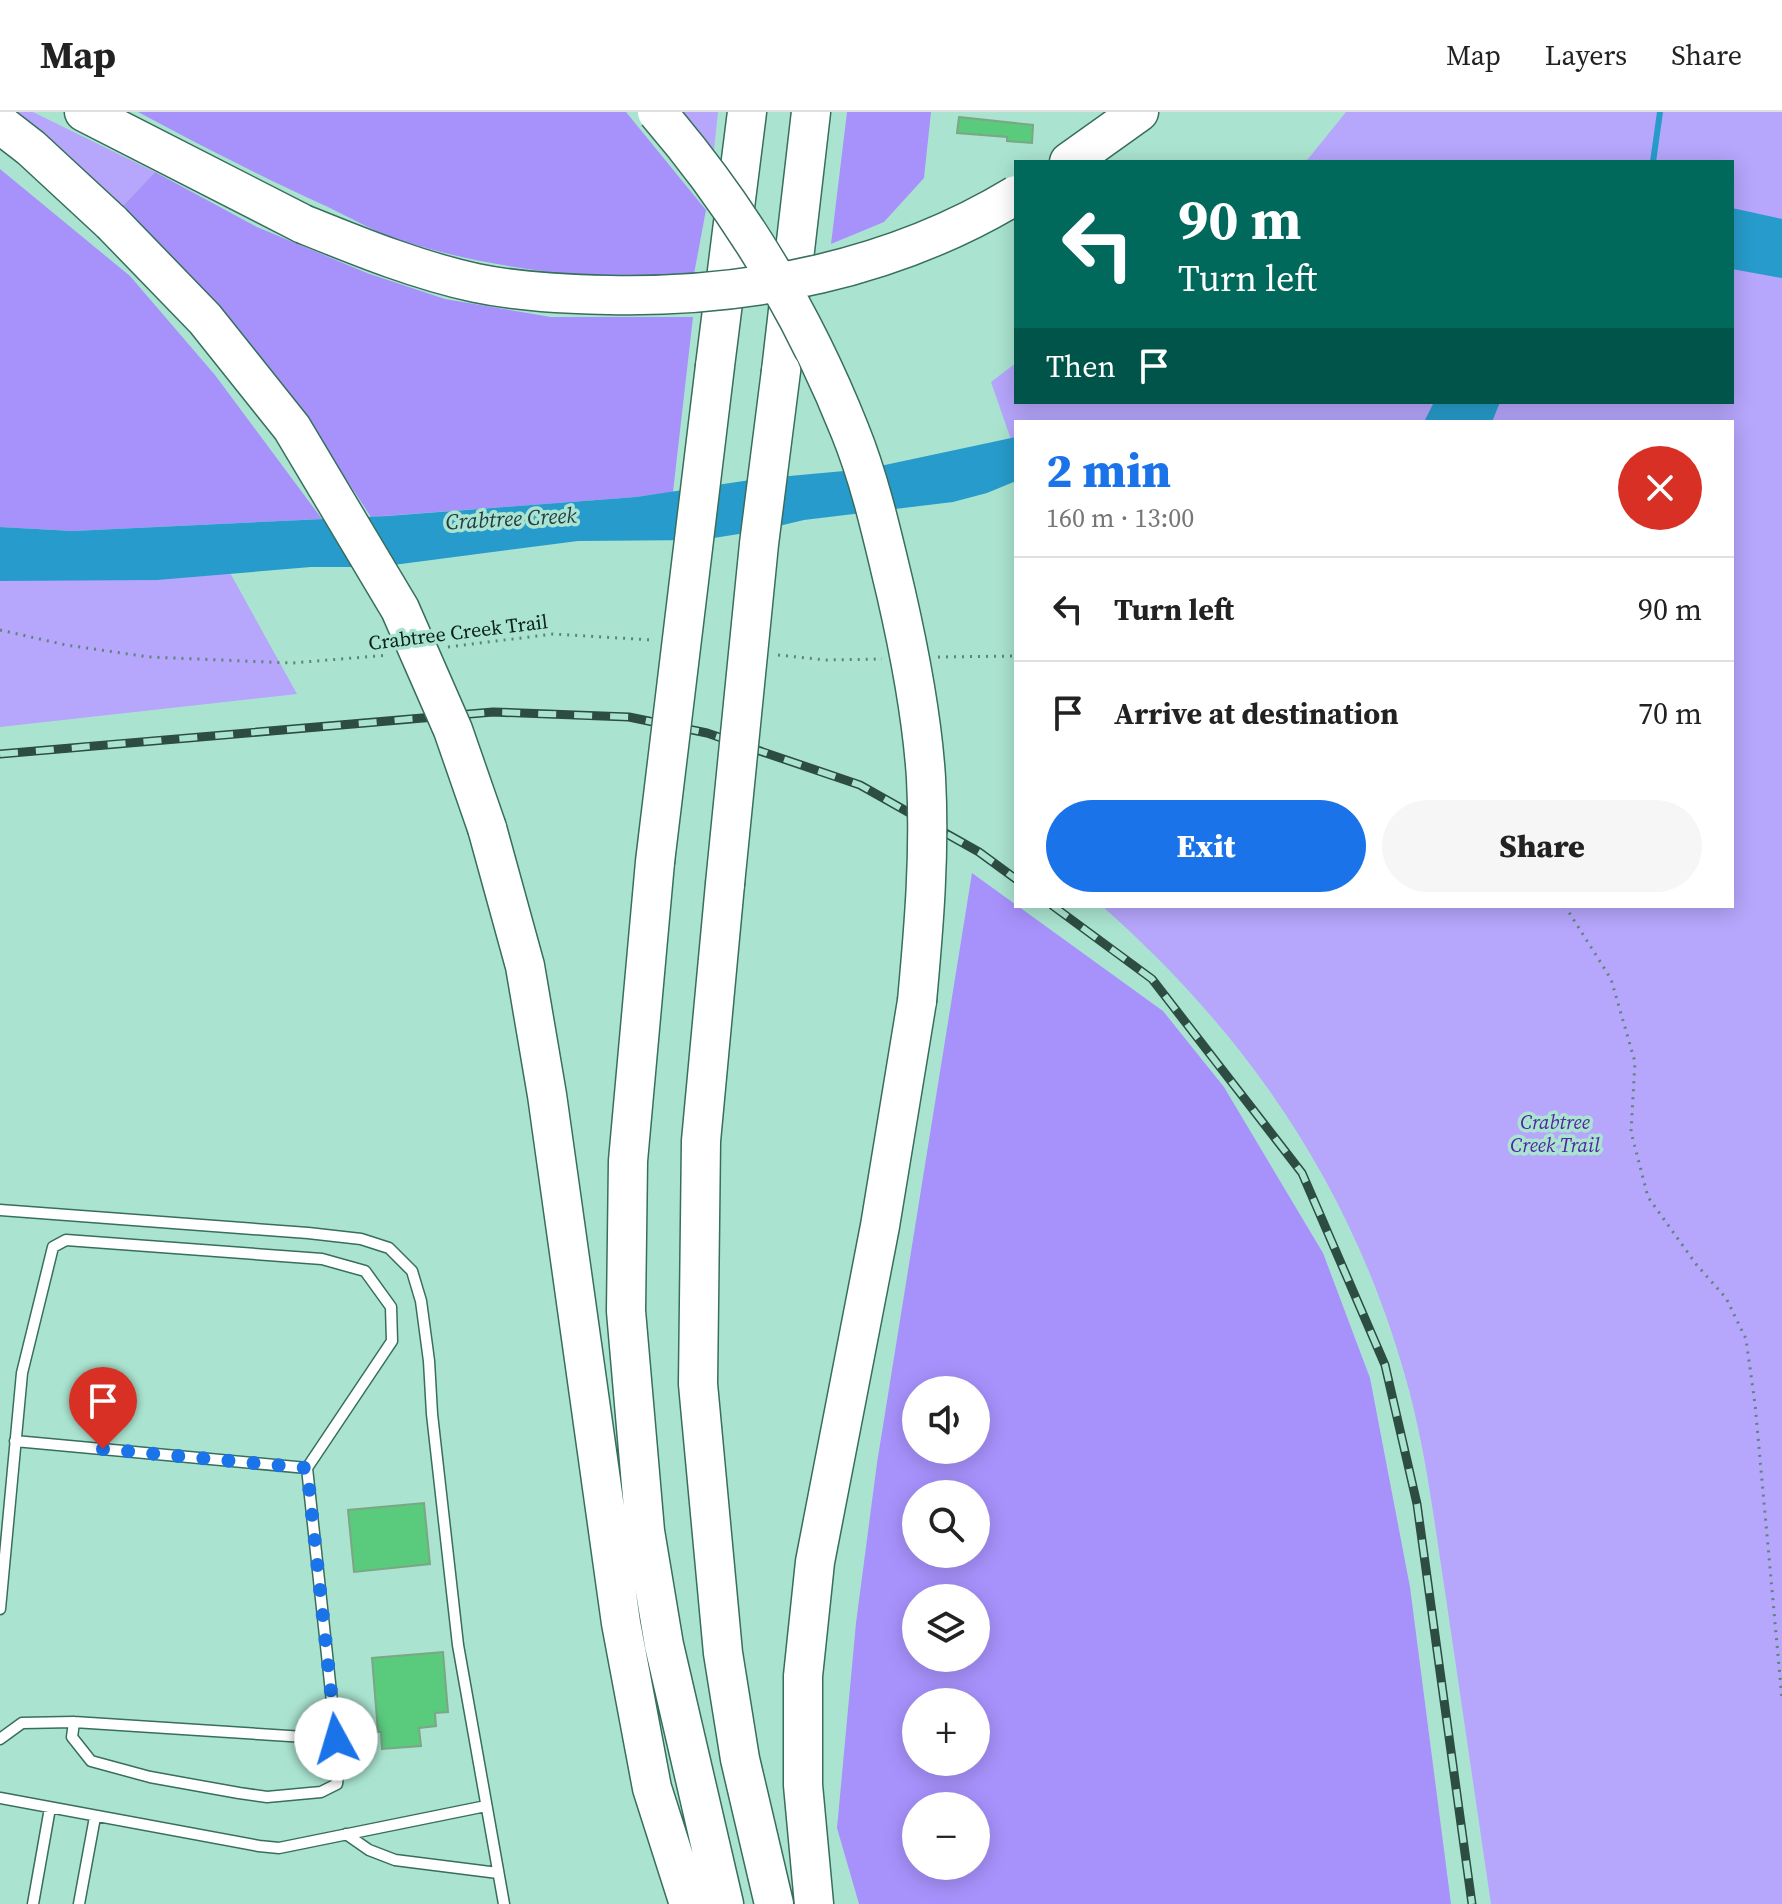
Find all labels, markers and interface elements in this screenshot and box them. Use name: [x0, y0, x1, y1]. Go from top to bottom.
text: Map: [40, 29, 116, 81]
text: Map: [1446, 36, 1501, 74]
text: Layers: [1545, 36, 1627, 74]
text: Share: [1671, 36, 1742, 74]
text: 90 m: [1178, 181, 1301, 258]
icon: left: [1046, 192, 1150, 296]
text: Turn left: [1178, 254, 1317, 303]
icon: arrive: [1132, 344, 1176, 388]
text: Then: [1046, 346, 1116, 387]
text: 2 min: [1046, 437, 1171, 503]
button: close: [1618, 446, 1702, 530]
water label: Crabtree Creek: [445, 500, 578, 536]
text: 160 m · 13:00: [1046, 500, 1194, 536]
icon: left: [1046, 587, 1090, 631]
text: Turn left: [1114, 589, 1234, 630]
text: 90 m: [1638, 589, 1702, 630]
street label: Crabtree Creek Trail: [367, 607, 549, 657]
icon: arrive: [1046, 691, 1090, 735]
text: Arrive at destination: [1114, 693, 1399, 734]
text: 70 m: [1638, 693, 1702, 734]
button: Exit: [1046, 800, 1366, 892]
button: Share: [1382, 800, 1702, 892]
park label: Crabtree Creek Trail: [1510, 1108, 1600, 1159]
pin: [69, 1367, 137, 1449]
map controls: [902, 1376, 990, 1880]
button: sound: [902, 1376, 990, 1464]
icon: arrive: [81, 1379, 125, 1423]
button: search: [902, 1480, 990, 1568]
button: layers: [902, 1584, 990, 1672]
button: +: [902, 1688, 990, 1776]
position arrow: [294, 1697, 378, 1781]
button: −: [902, 1792, 990, 1880]

